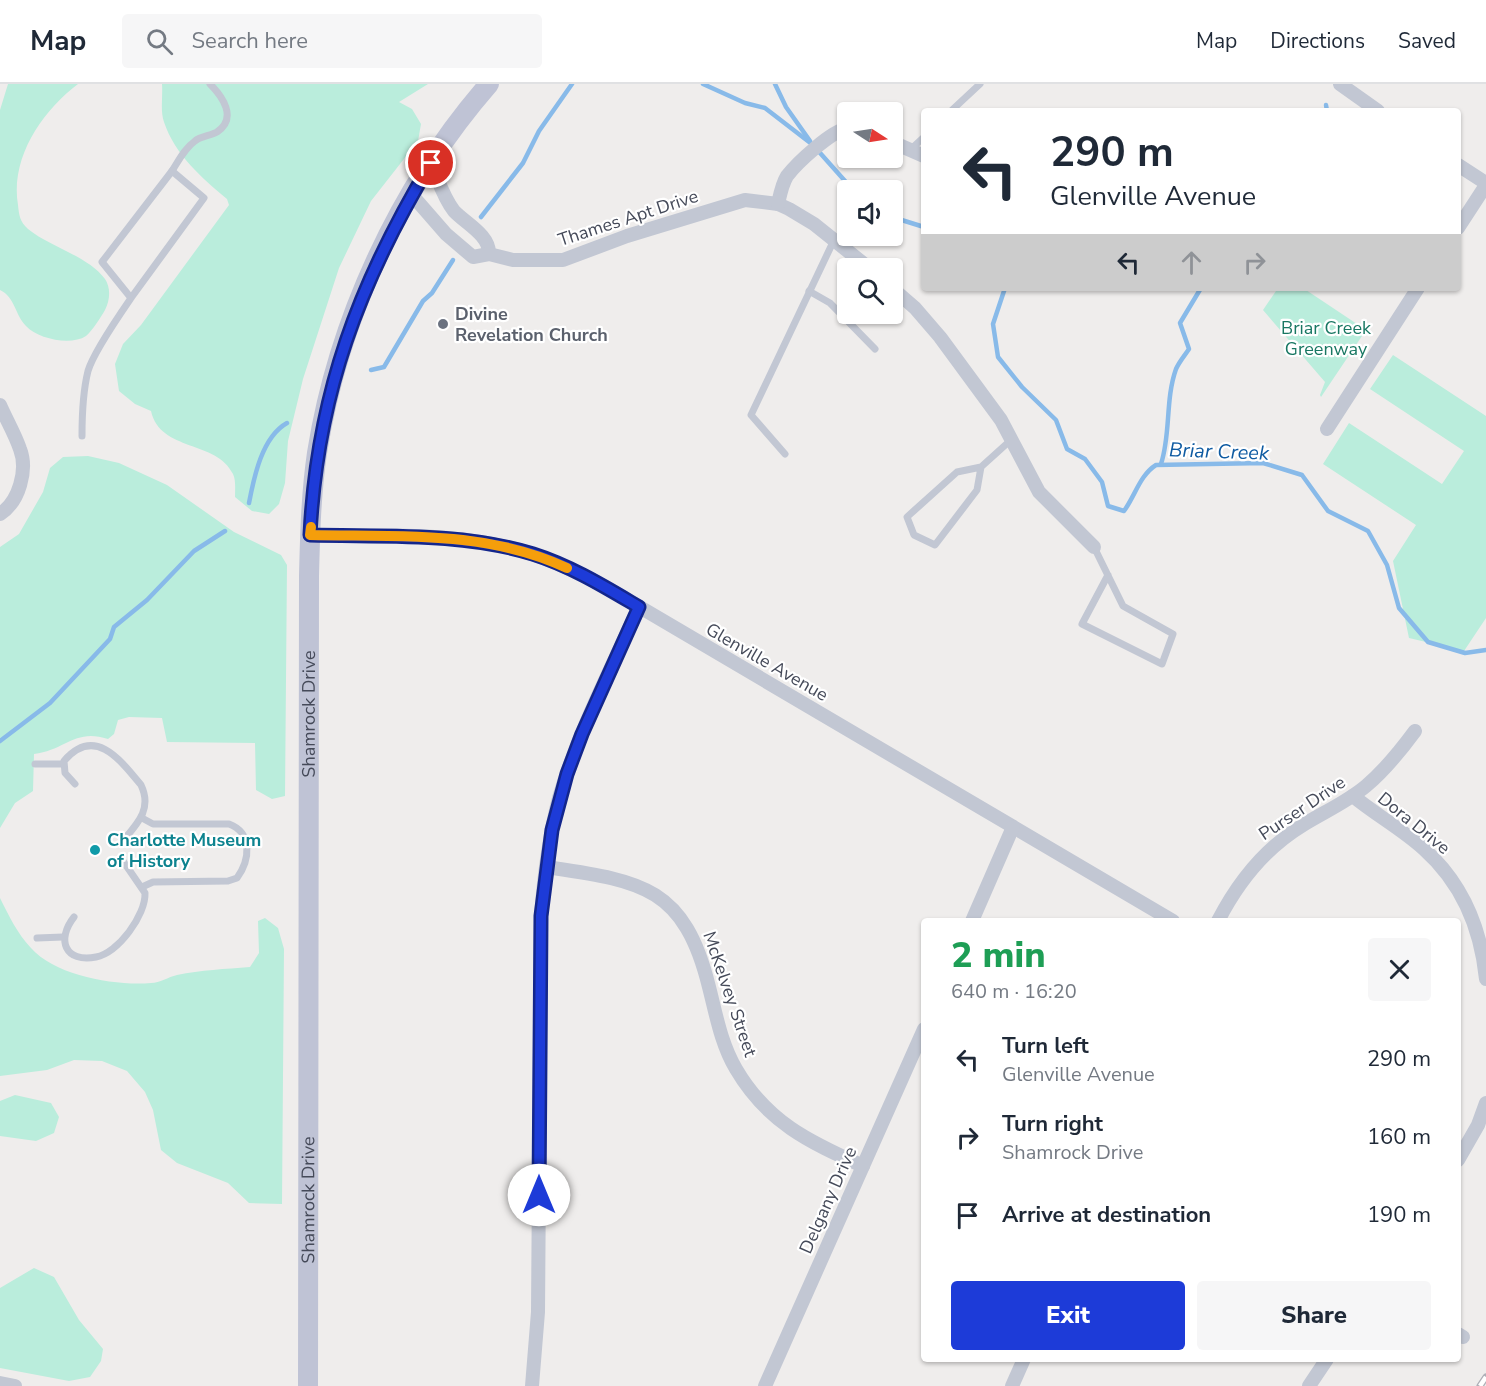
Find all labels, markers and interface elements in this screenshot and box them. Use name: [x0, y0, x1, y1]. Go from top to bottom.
search box: [122, 14, 542, 68]
text: Map: [30, 22, 86, 60]
icon: search: [143, 25, 176, 58]
text: Search here: [191, 26, 308, 56]
text: Map: [1196, 27, 1237, 55]
text: Directions: [1270, 27, 1365, 55]
text: Saved: [1398, 27, 1456, 55]
north arrow: [837, 102, 903, 168]
map controls: [837, 102, 903, 324]
text: 290 m: [1050, 124, 1174, 181]
icon: left: [951, 132, 1029, 210]
pin: [405, 137, 456, 188]
icon: arrive: [414, 146, 447, 179]
text: Glenville Avenue: [1050, 178, 1256, 215]
button: sound: [837, 180, 903, 246]
street label: Thames Apt Drive: [555, 184, 701, 252]
icon: left: [1112, 246, 1145, 279]
icon: ahead: [1175, 246, 1208, 279]
icon: right: [1238, 246, 1271, 279]
button: search: [837, 258, 903, 324]
place label: Divine Revelation Church: [455, 302, 608, 347]
park label: Briar Creek Greenway: [1281, 316, 1372, 361]
marker: Divine Revelation Church: [436, 317, 450, 331]
water label: Briar Creek: [1169, 436, 1270, 467]
street label: Glenville Avenue: [701, 617, 833, 707]
street label: Shamrock Drive: [297, 650, 321, 778]
street label: Purser Drive: [1254, 770, 1350, 846]
street label: Dora Drive: [1373, 786, 1455, 860]
place label: Charlotte Museum of History: [107, 828, 261, 873]
marker: Charlotte Museum of History: [88, 843, 102, 857]
street label: McKelvey Street: [697, 928, 763, 1061]
text: 2 min: [951, 931, 1046, 980]
button: close: [1368, 938, 1431, 1001]
text: 640 m · 16:20: [951, 978, 1077, 1005]
text: Turn left: [1002, 1031, 1089, 1061]
icon: left: [951, 1043, 984, 1076]
text: 290 m: [1367, 1044, 1431, 1074]
text: Glenville Avenue: [1002, 1061, 1155, 1088]
text: Turn right: [1002, 1109, 1103, 1139]
icon: right: [951, 1121, 984, 1154]
text: 160 m: [1367, 1122, 1431, 1152]
street label: Shamrock Drive: [296, 1136, 320, 1264]
text: Shamrock Drive: [1002, 1139, 1143, 1166]
street label: Delgany Drive: [794, 1143, 862, 1257]
position arrow: [507, 1163, 571, 1227]
icon: arrive: [951, 1199, 984, 1232]
text: Arrive at destination: [1002, 1200, 1211, 1230]
text: 190 m: [1367, 1200, 1431, 1230]
button: Exit: [951, 1281, 1185, 1350]
button: Share: [1197, 1281, 1431, 1350]

